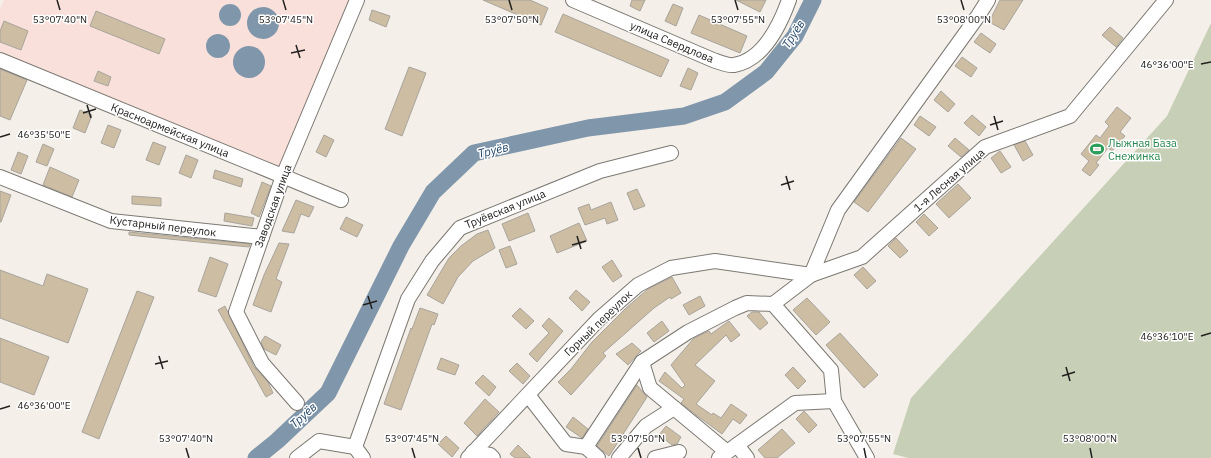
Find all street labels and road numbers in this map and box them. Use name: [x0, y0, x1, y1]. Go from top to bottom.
street label: улица Свердлова: [628, 18, 716, 66]
street label: Красноармейская улица: [109, 100, 231, 160]
street label: 1-я Лесная улица: [910, 145, 988, 215]
street label: Заводская улица: [251, 162, 295, 250]
street label: Труёвская улица: [463, 186, 548, 232]
street label: Кустарный переулок: [109, 213, 217, 239]
street label: Горный переулок: [561, 287, 635, 359]

